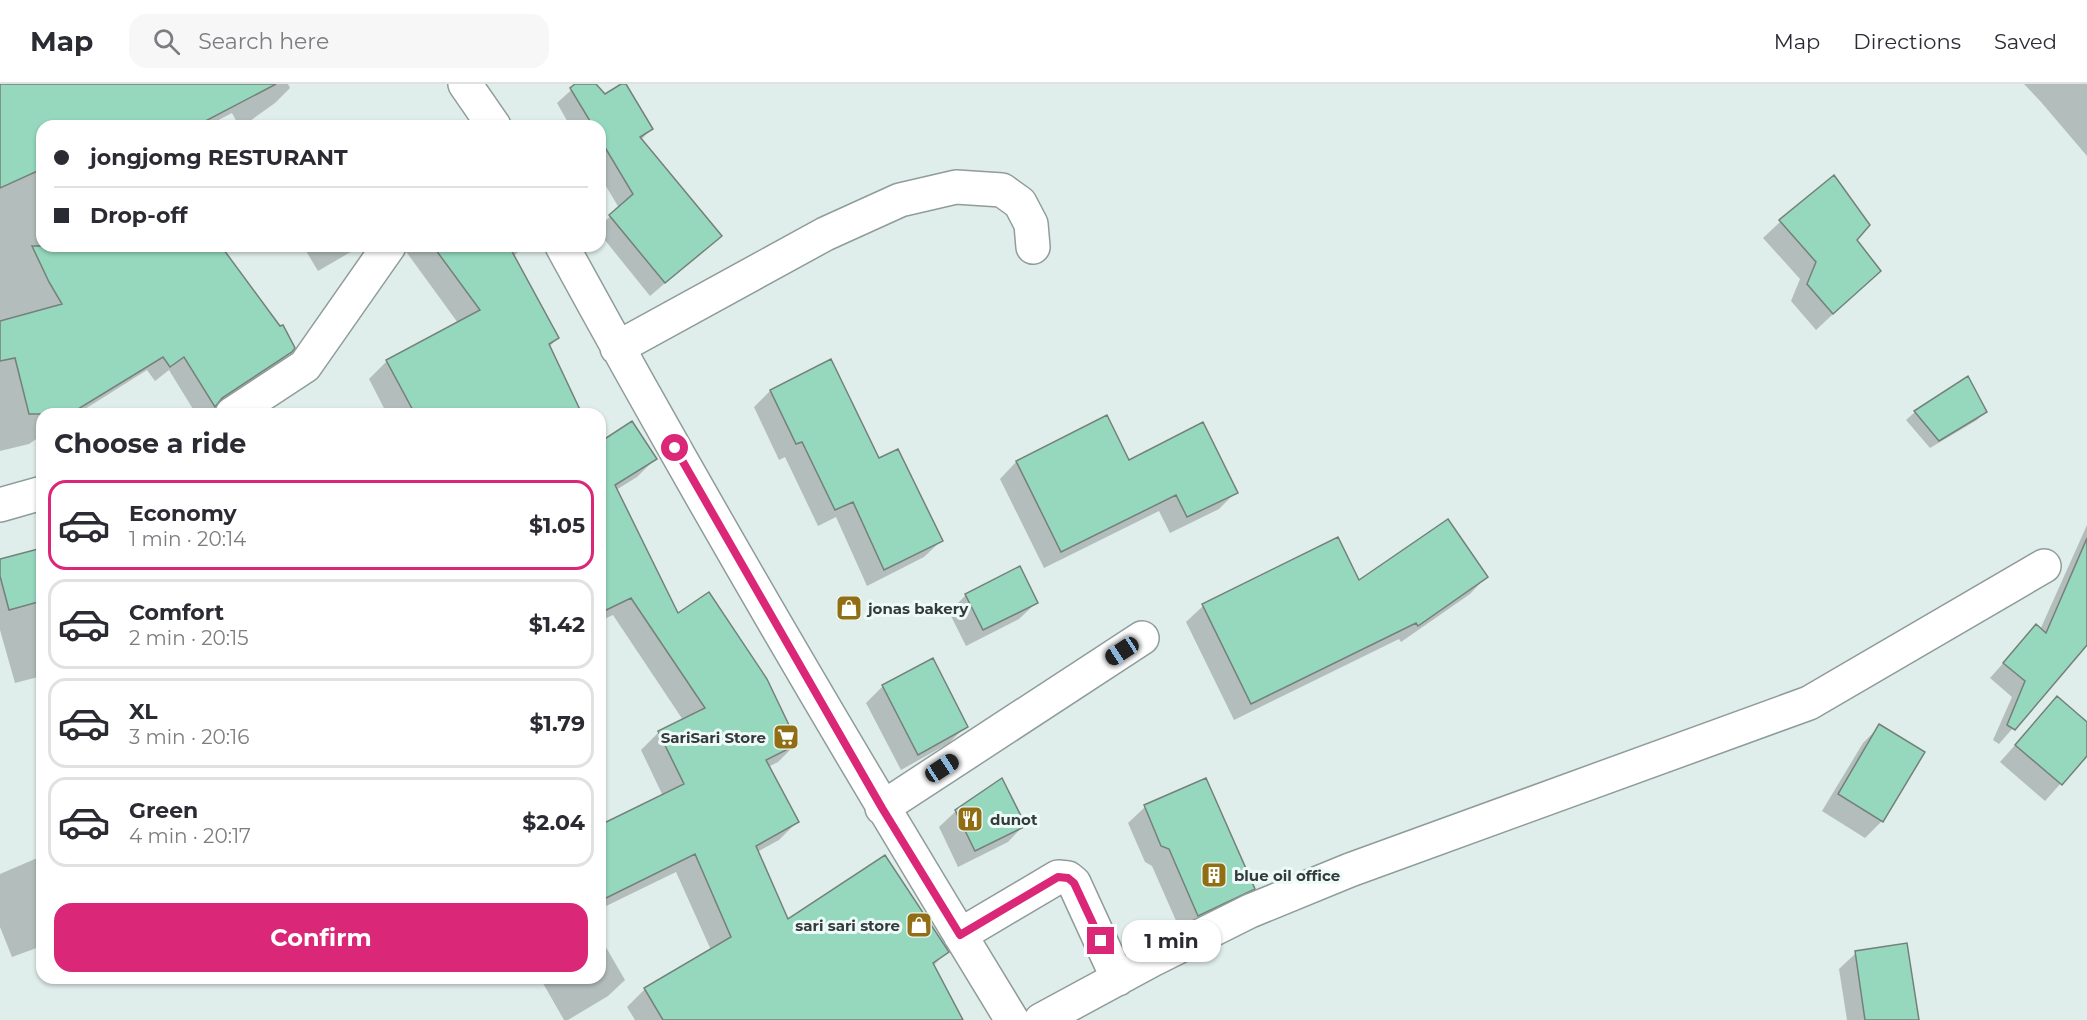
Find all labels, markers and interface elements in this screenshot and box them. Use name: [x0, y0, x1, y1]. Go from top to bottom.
search box: [129, 14, 549, 68]
text: Map: [30, 24, 93, 58]
icon: search: [150, 25, 183, 58]
text: Search here: [198, 28, 329, 55]
text: Map: [1774, 29, 1820, 54]
text: Directions: [1853, 29, 1961, 54]
text: Saved: [1994, 29, 2057, 54]
text: jongjomg RESTURANT: [90, 144, 348, 171]
text: Drop-off: [90, 202, 188, 229]
text: Choose a ride: [54, 427, 246, 460]
route start: [661, 434, 688, 461]
icon: car: [57, 498, 111, 552]
text: Economy: [129, 500, 237, 527]
text: $1.05: [529, 512, 585, 539]
text: 1 min · 20:14: [129, 527, 246, 551]
shop icon: jonas bakery: [834, 593, 864, 623]
icon: car: [57, 597, 111, 651]
text: Comfort: [129, 599, 224, 626]
place label: jonas bakery: [866, 599, 969, 618]
text: $1.42: [529, 611, 585, 638]
text: 2 min · 20:15: [129, 626, 249, 650]
car: [1102, 634, 1142, 668]
icon: car: [57, 696, 111, 750]
text: XL: [129, 698, 158, 725]
text: $1.79: [530, 710, 585, 737]
supermarket icon: SariSari Store: [771, 722, 801, 752]
text: 3 min · 20:16: [129, 725, 249, 749]
place label: SariSari Store: [661, 728, 766, 747]
car: [922, 751, 962, 785]
icon: car: [57, 795, 111, 849]
text: Green: [129, 797, 198, 824]
restaurant icon: dunot: [955, 804, 985, 834]
text: $2.04: [522, 809, 585, 836]
place label: dunot: [990, 810, 1038, 829]
text: 4 min · 20:17: [129, 824, 251, 848]
building icon: blue oil office: [1199, 860, 1229, 890]
place label: blue oil office: [1234, 866, 1340, 885]
button: Confirm: [54, 903, 588, 972]
shop icon: sari sari store: [904, 910, 934, 940]
place label: sari sari store: [795, 916, 900, 935]
callout: 1 min: [1122, 920, 1221, 962]
route end: [1087, 927, 1114, 954]
text: 1 min: [1144, 929, 1199, 953]

